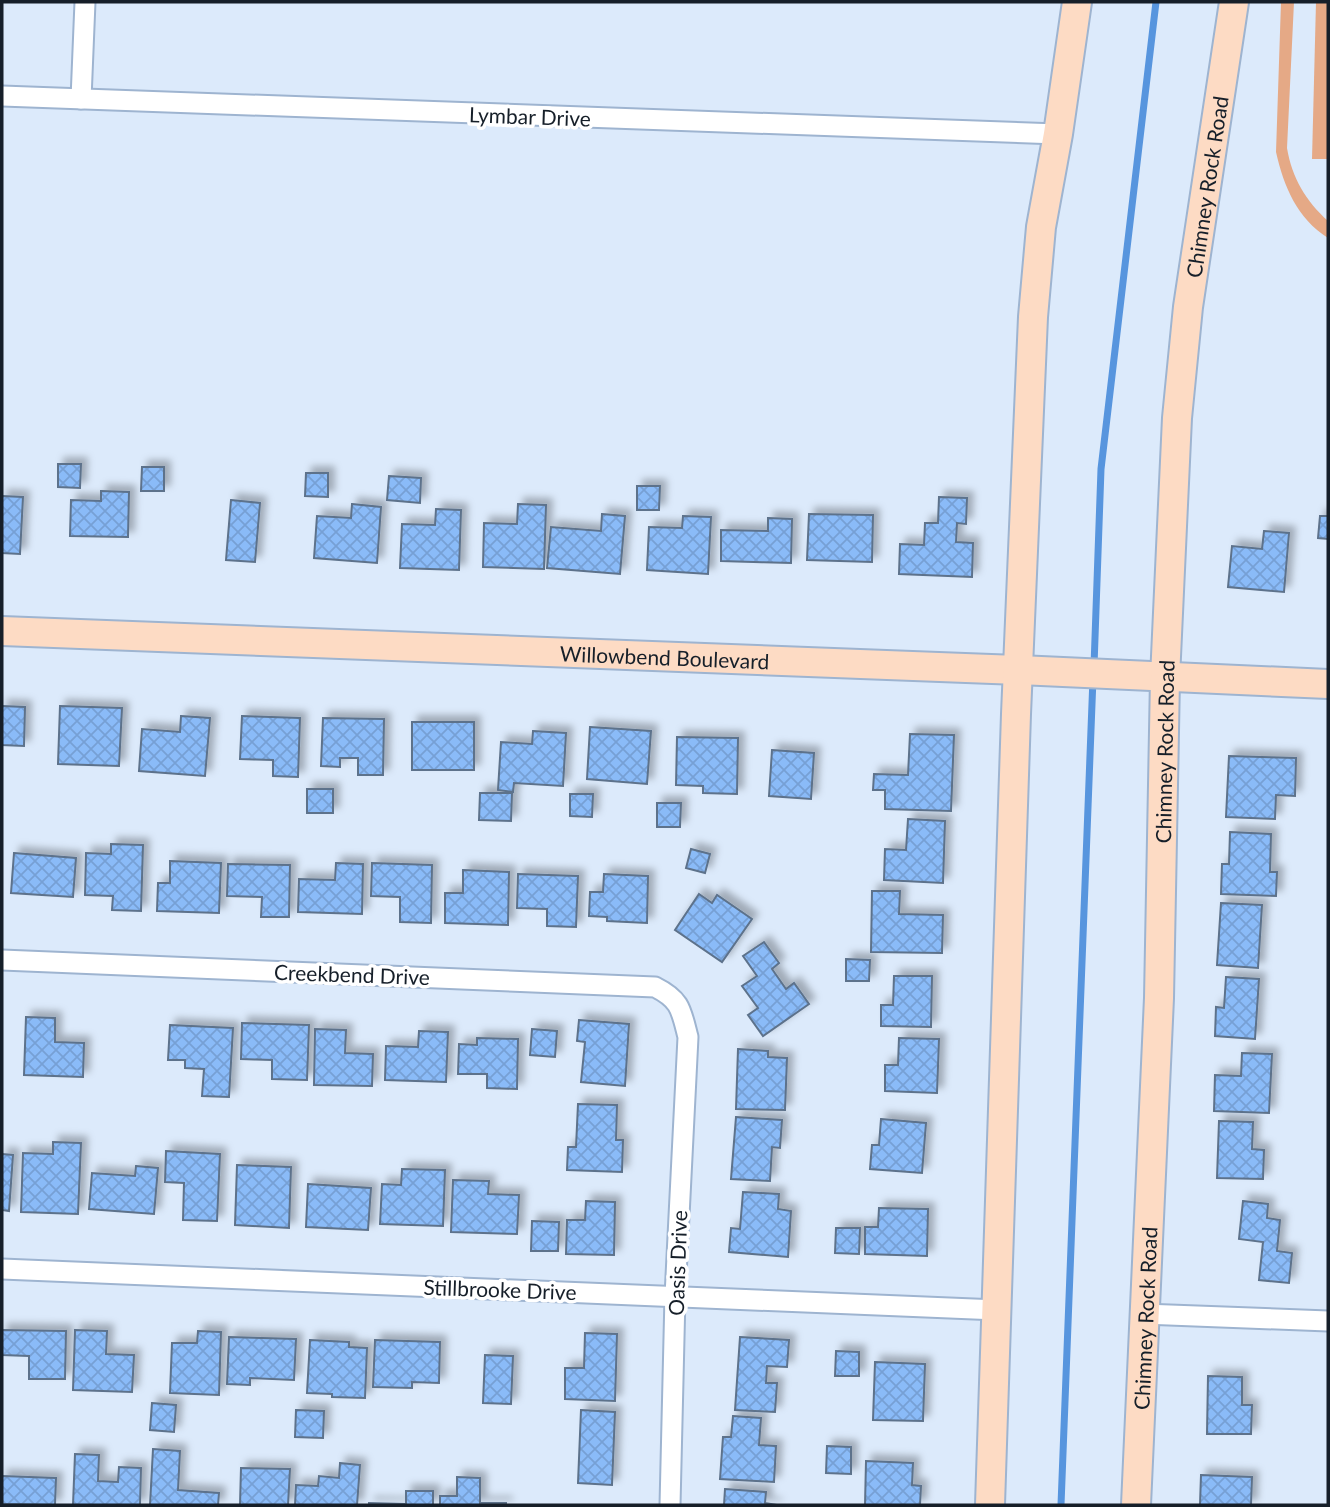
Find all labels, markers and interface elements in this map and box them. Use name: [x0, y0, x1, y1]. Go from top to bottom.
street label: Chimney Rock Road: [1180, 94, 1232, 279]
street label: Lymbar Drive: [469, 101, 591, 131]
street label: Willowbend Boulevard: [559, 640, 770, 673]
street label: Chimney Rock Road: [1149, 659, 1178, 844]
street label: Creekbend Drive: [274, 959, 430, 989]
street label: Oasis Drive: [663, 1210, 691, 1316]
street label: Chimney Rock Road: [1128, 1226, 1161, 1410]
street label: Stillbrooke Drive: [423, 1274, 577, 1304]

